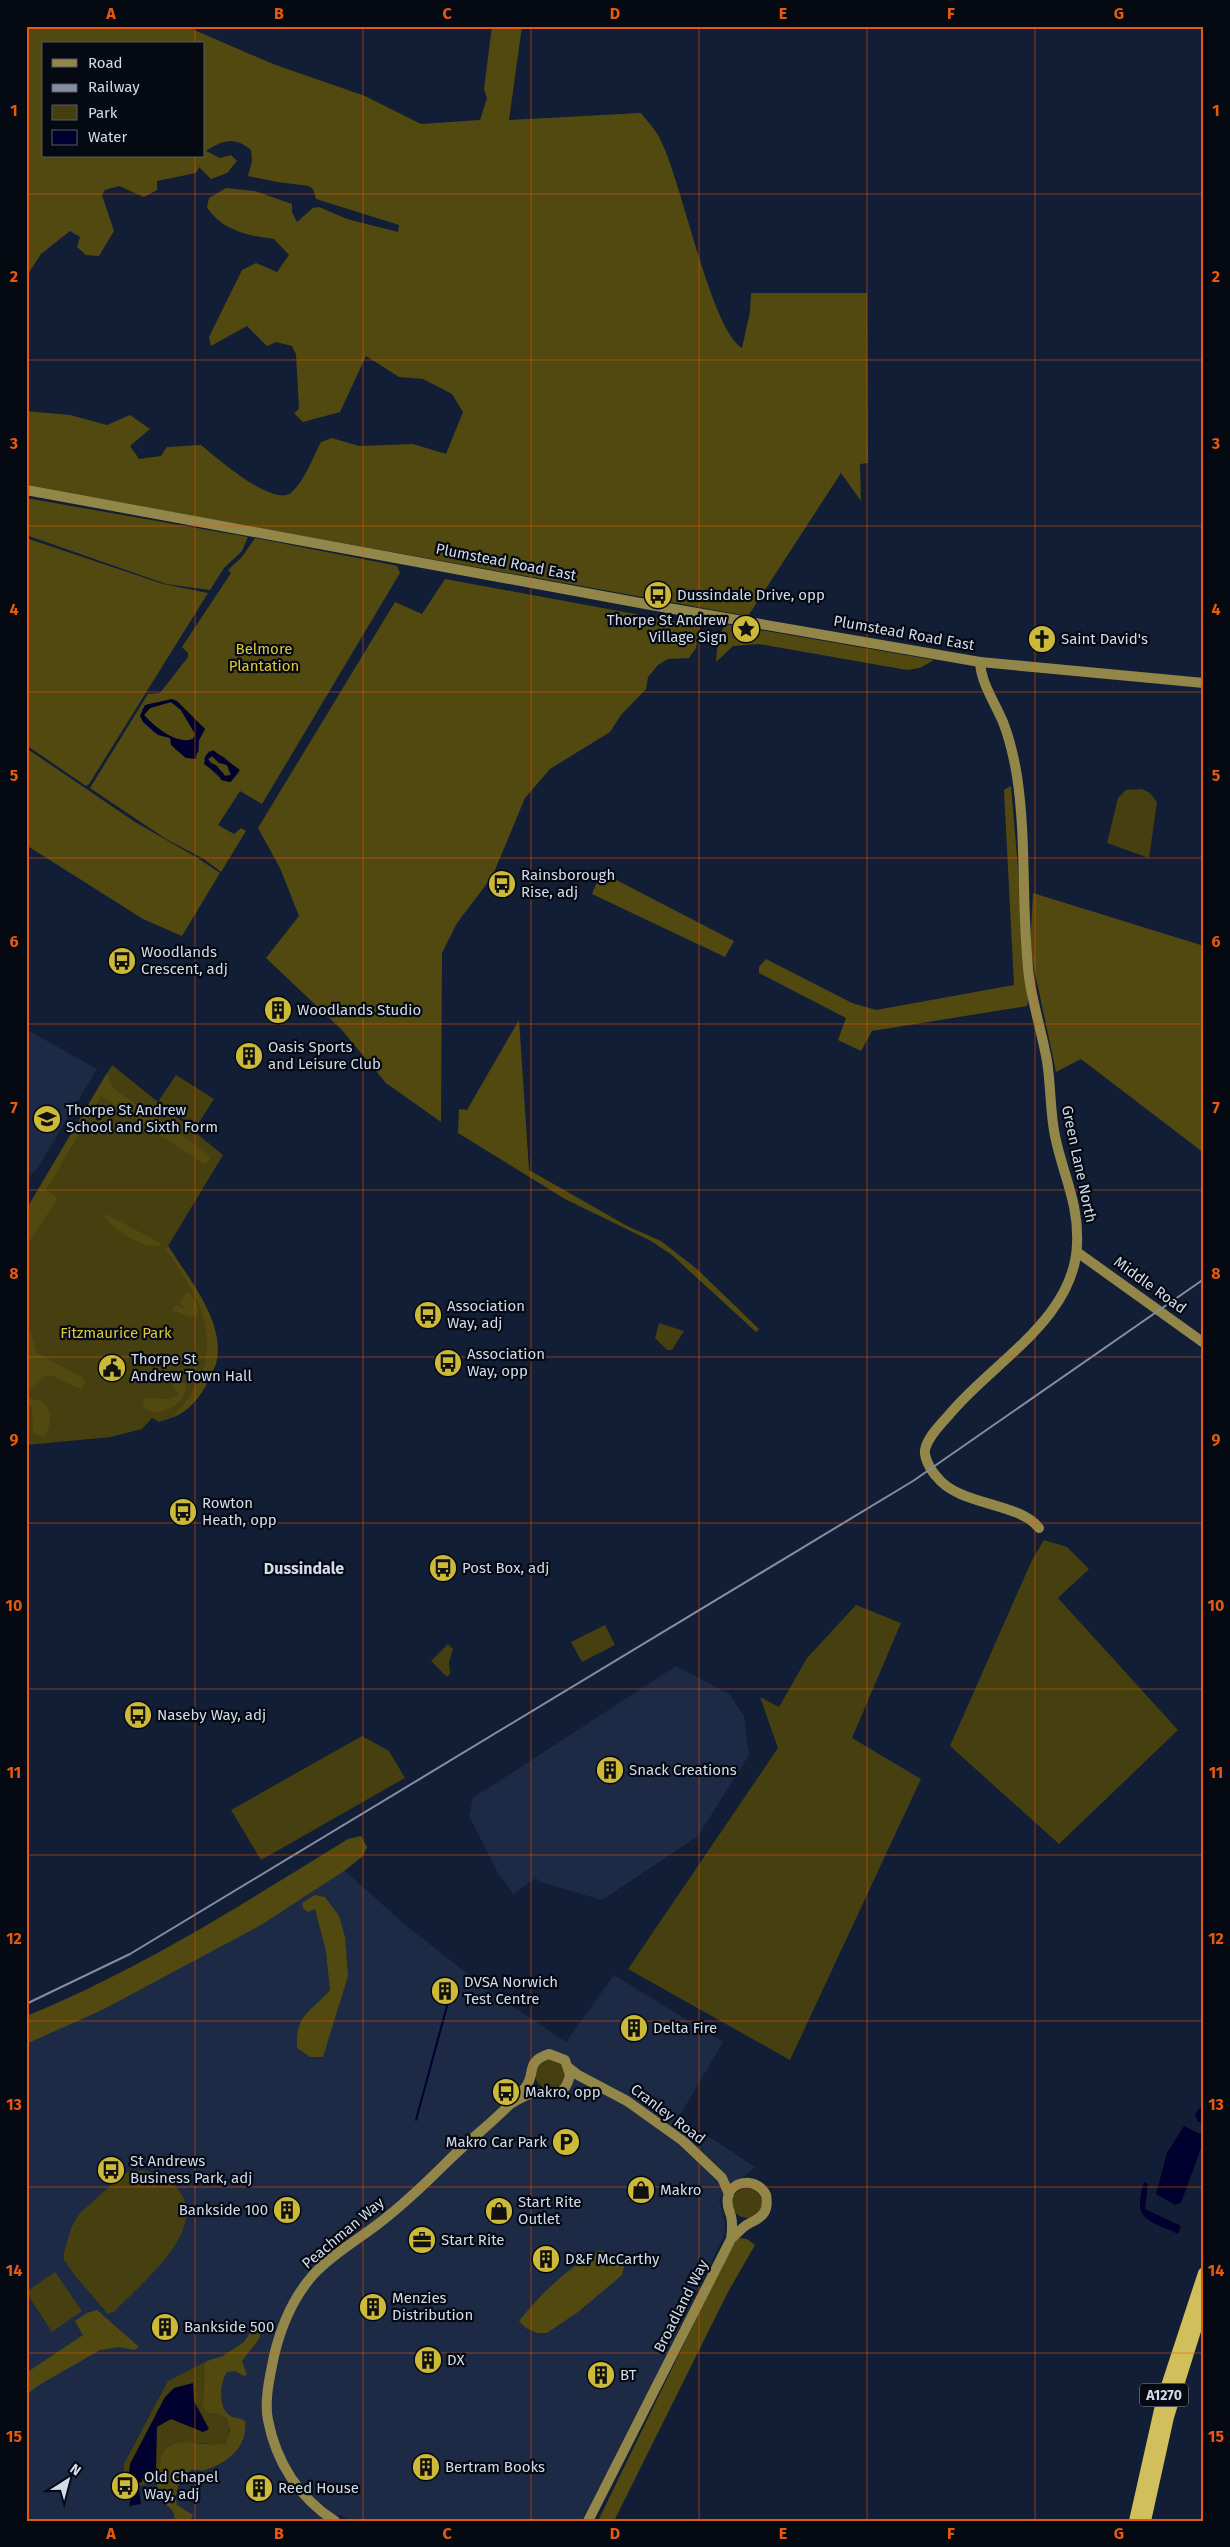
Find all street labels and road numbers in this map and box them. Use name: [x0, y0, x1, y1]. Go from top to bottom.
street label: Plumstead Road East: [434, 540, 578, 585]
street label: Plumstead Road East: [832, 612, 976, 654]
street label: Green Lane North: [1058, 1104, 1100, 1224]
street label: Middle Road: [1110, 1253, 1190, 1317]
street label: Cranley Road: [627, 2080, 709, 2148]
street label: Peachman Way: [298, 2193, 388, 2273]
street label: Broadland Way: [650, 2256, 712, 2355]
road number: A1270: [1140, 2384, 1188, 2406]

